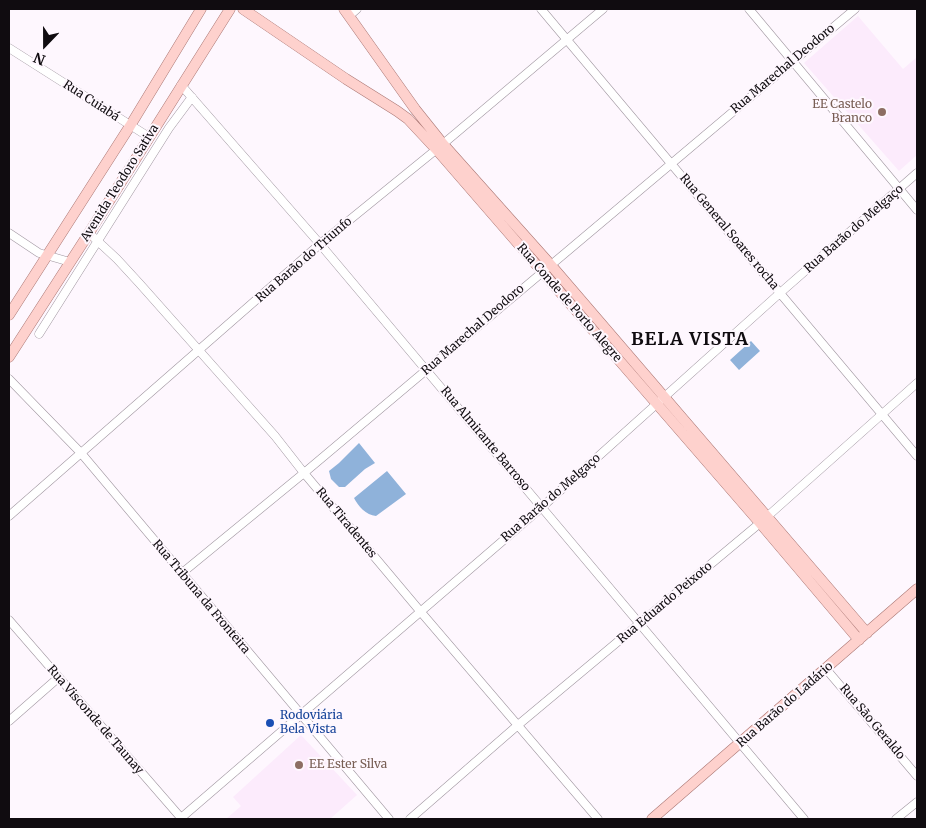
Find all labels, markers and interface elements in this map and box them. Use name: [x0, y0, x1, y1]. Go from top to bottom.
north arrow: [20, 20, 70, 70]
street label: Rua Marechal Deodoro: [728, 21, 838, 117]
text: N: [31, 48, 48, 69]
street label: Rua Cuiabá: [60, 77, 122, 125]
place label: EE Castelo Branco: [812, 98, 872, 126]
marker: EE Castelo Branco: [876, 106, 888, 118]
street label: Avenida Teodoro Sativa: [78, 122, 162, 244]
street label: Rua General Soares rocha: [676, 171, 782, 293]
street label: Rua Barão do Melgaço: [801, 182, 907, 276]
street label: Rua Barão do Triunfo: [253, 214, 355, 306]
street label: Rua Conde de Porto Alegre: [514, 241, 624, 365]
street label: Rua Marechal Deodoro: [419, 282, 527, 378]
district label: BELA VISTA: [630, 329, 750, 351]
street label: Rua Almirante Barroso: [437, 384, 533, 494]
street label: Rua Barão do Melgaço: [498, 451, 604, 545]
street label: Rua Tiradentes: [313, 485, 379, 561]
street label: Rua Tribuna da Fronteira: [149, 537, 253, 657]
street label: Rua Eduardo Peixoto: [615, 559, 715, 647]
street label: Rua Barão do Ladário: [734, 659, 836, 751]
street label: Rua Visconde de Taunay: [44, 663, 146, 777]
street label: Rua São Geraldo: [836, 681, 908, 763]
place label: Rodoviária Bela Vista: [280, 709, 343, 737]
marker: Rodoviária Bela Vista: [264, 717, 276, 729]
place label: EE Ester Silva: [309, 758, 387, 772]
marker: EE Ester Silva: [293, 759, 305, 771]

